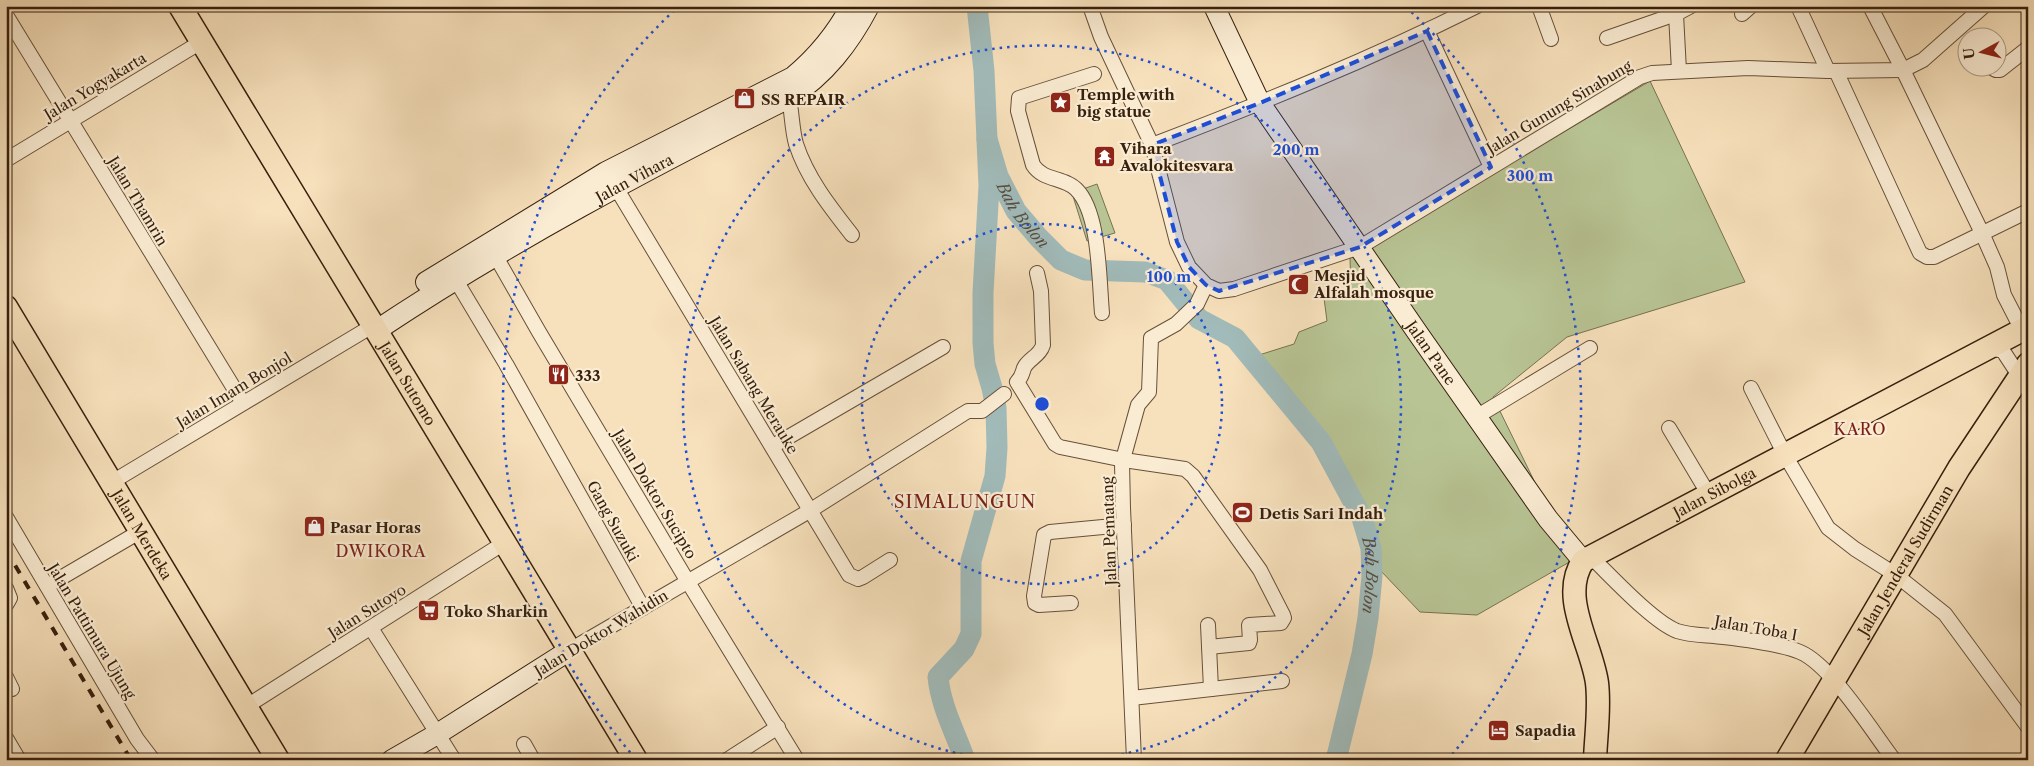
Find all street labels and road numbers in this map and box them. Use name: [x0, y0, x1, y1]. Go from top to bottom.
street label: Jalan Yogyakarta: [39, 48, 150, 125]
street label: Jalan Gunung Sinabung: [1481, 56, 1635, 159]
street label: Jalan Vihara: [590, 149, 676, 207]
street label: Jalan Thamrin: [103, 151, 173, 250]
street label: Jalan Sabang Merauke: [704, 311, 803, 457]
street label: Jalan Pane: [1401, 315, 1460, 388]
street label: Jalan Sutomo: [375, 336, 441, 429]
street label: Jalan Imam Bonjol: [171, 348, 296, 433]
street label: Jalan Doktor Sucipto: [608, 424, 701, 562]
street label: Jalan Sibolga: [1668, 462, 1759, 523]
street label: Jalan Pematang: [1098, 476, 1120, 588]
street label: Gang Suzuki: [583, 477, 643, 565]
street label: Jalan Jenderal Sudirman: [1852, 481, 1957, 641]
street label: Jalan Merdeka: [107, 484, 177, 583]
street label: Jalan Pattimura Ujung: [43, 558, 140, 702]
street label: Jalan Sutoyo: [323, 580, 409, 643]
street label: Jalan Doktor Wahidin: [529, 585, 672, 682]
street label: Jalan Toba I: [1711, 611, 1799, 645]

